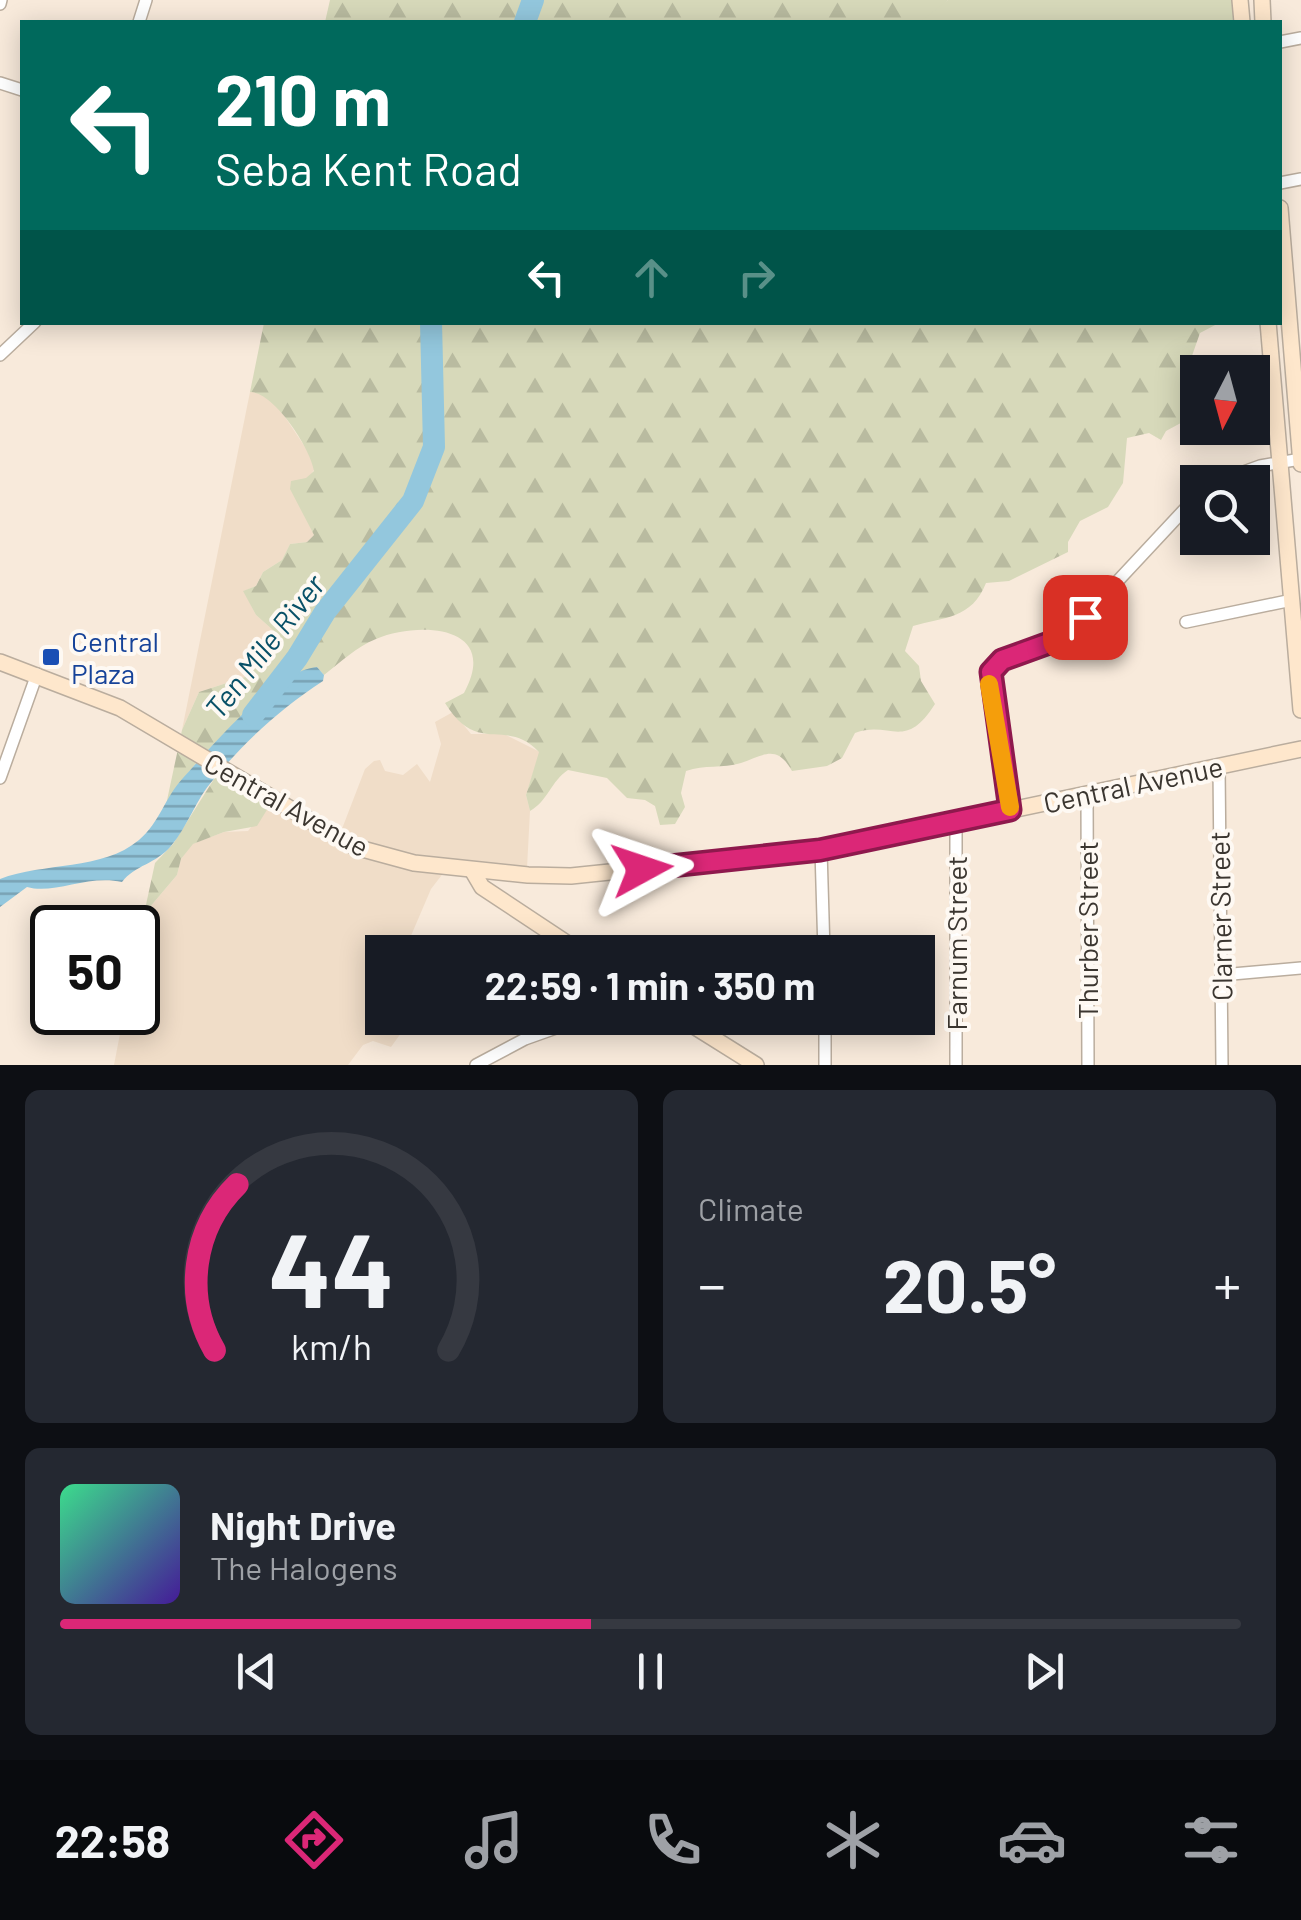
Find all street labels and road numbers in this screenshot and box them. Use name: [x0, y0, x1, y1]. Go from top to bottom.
street label: Central Avenue: [199, 745, 375, 863]
street label: Central Avenue: [1040, 748, 1226, 820]
street label: Clarner Street: [1202, 831, 1238, 1001]
street label: Thurber Street: [1070, 841, 1104, 1019]
street label: Farnum Street: [939, 856, 973, 1030]

